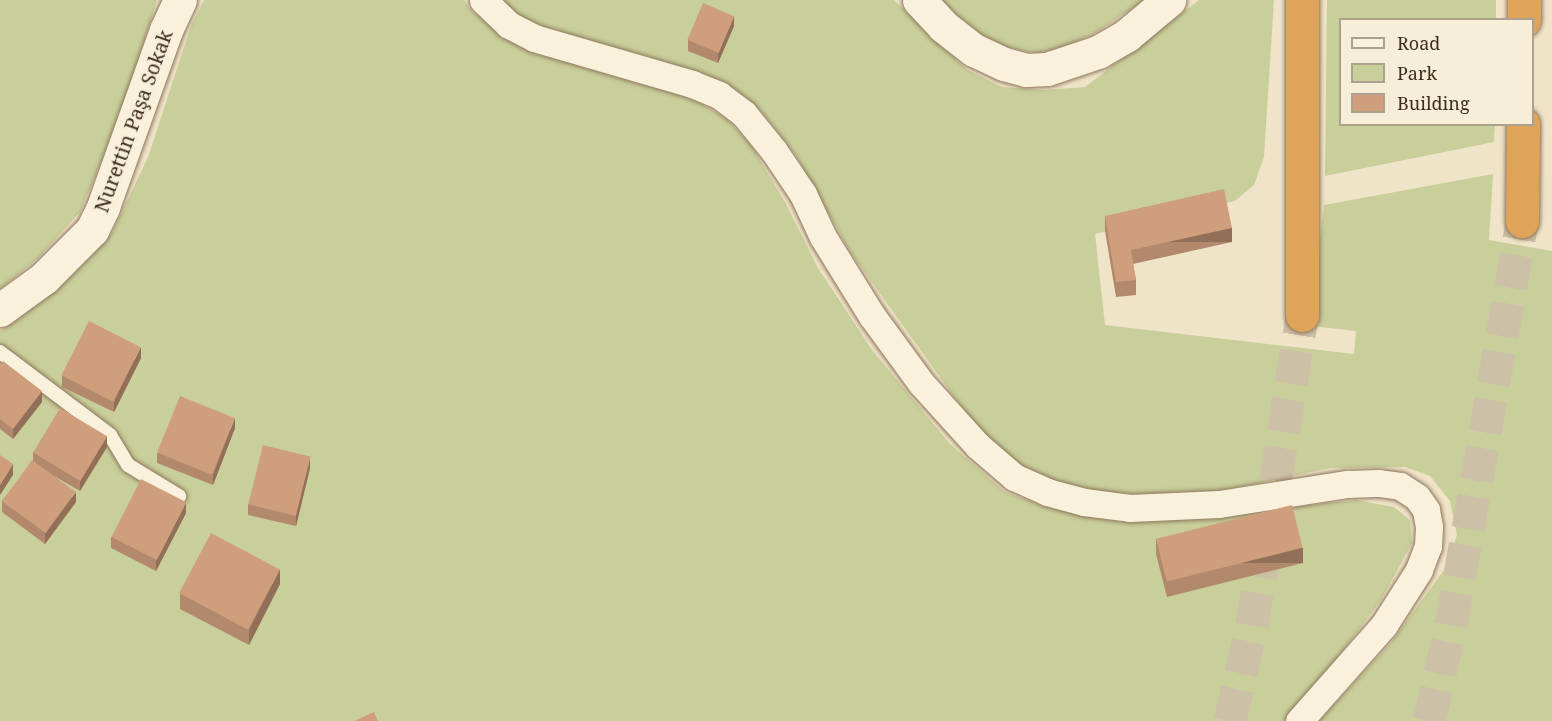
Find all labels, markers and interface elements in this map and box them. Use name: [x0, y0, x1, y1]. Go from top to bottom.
legend: [1339, 18, 1534, 126]
street label: Nurettin Paşa Sokak: [89, 26, 177, 216]
text: Road: [1397, 31, 1440, 55]
text: Park: [1397, 61, 1437, 85]
text: Building: [1397, 91, 1470, 115]

